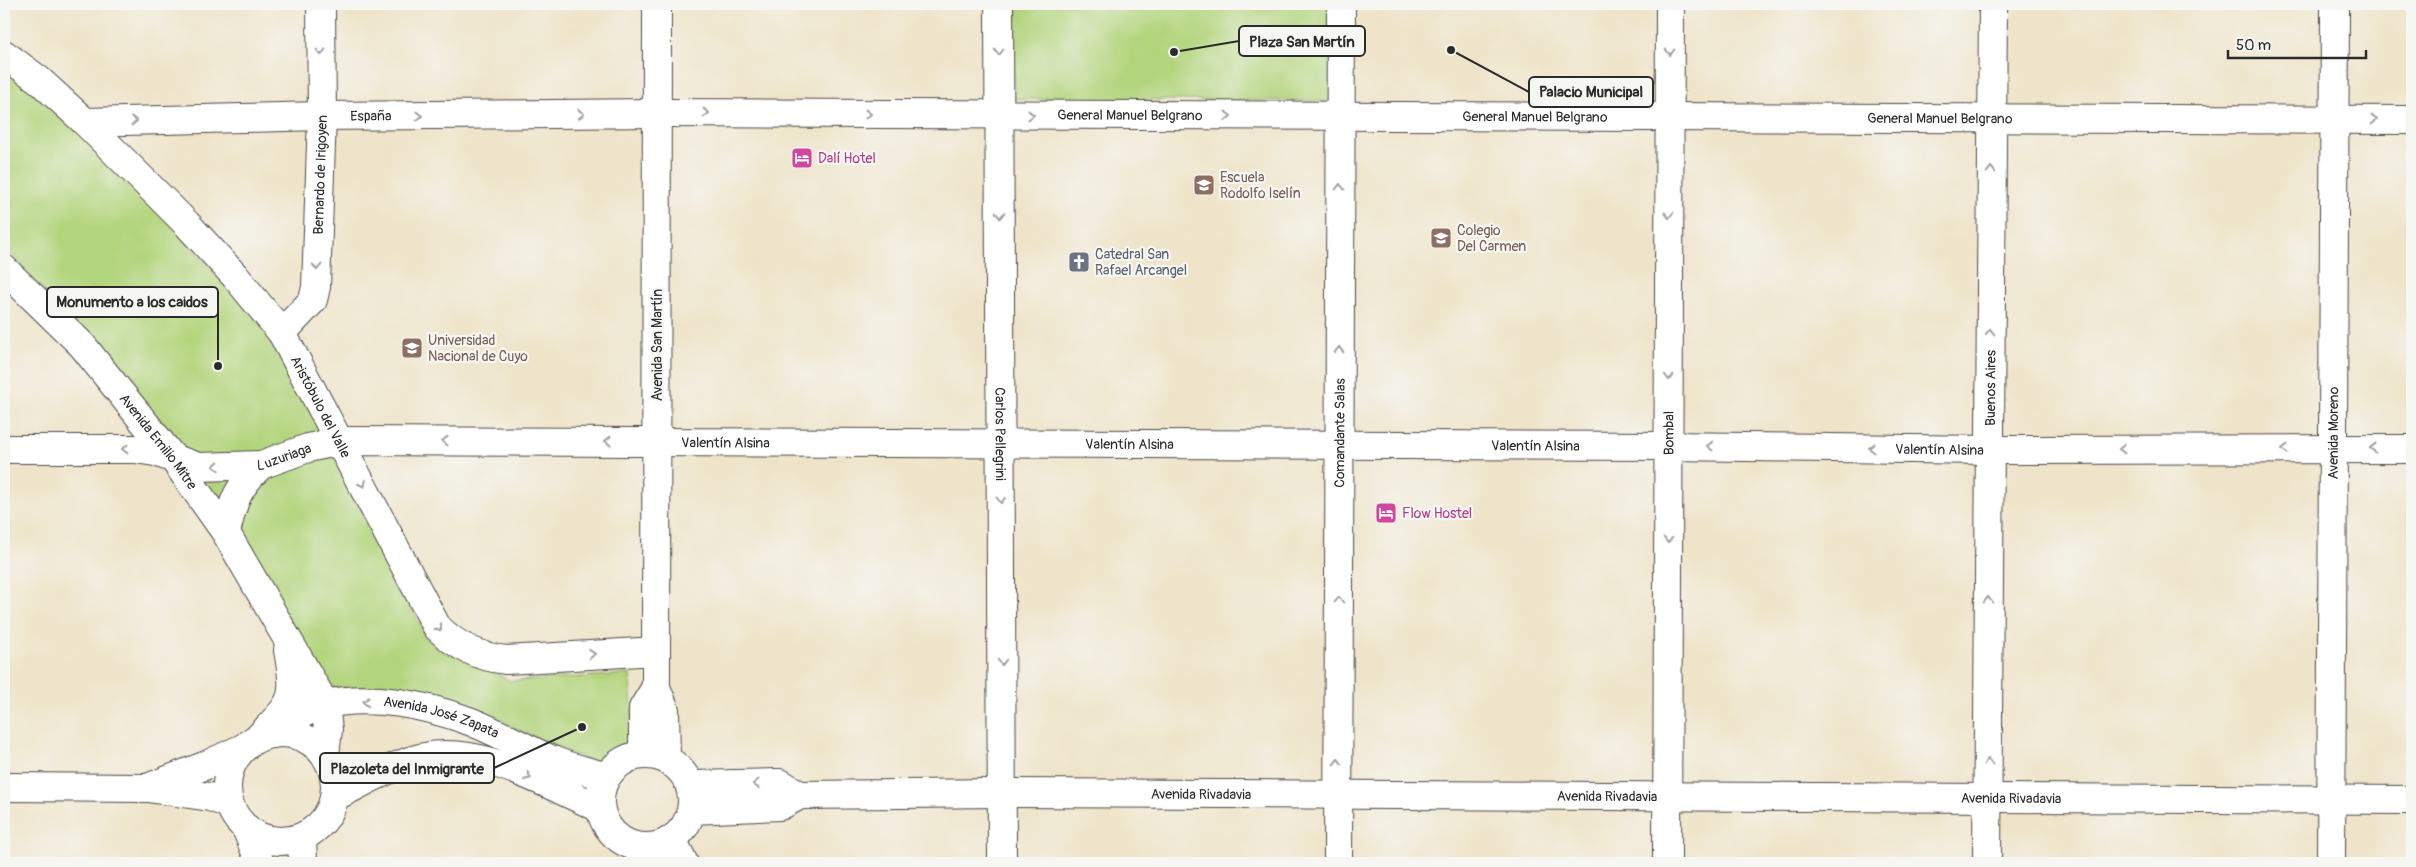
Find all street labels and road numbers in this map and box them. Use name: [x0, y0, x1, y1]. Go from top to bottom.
street label: General Manuel Belgrano: [1057, 106, 1203, 124]
street label: España: [350, 107, 392, 124]
street label: General Manuel Belgrano: [1462, 108, 1608, 125]
street label: General Manuel Belgrano: [1867, 109, 2013, 127]
street label: Bernardo de Irigoyen: [309, 115, 331, 235]
street label: Avenida San Martín: [649, 289, 666, 401]
street label: Buenos Aires: [1982, 349, 1999, 426]
street label: Aristóbulo del Valle: [287, 353, 355, 461]
street label: Comandante Salas: [1331, 378, 1348, 488]
street label: Avenida Moreno: [2324, 386, 2342, 479]
street label: Carlos Pellegrini: [992, 387, 1009, 481]
street label: Avenida Emilio Mitre: [116, 390, 201, 493]
street label: Bombal: [1660, 411, 1677, 455]
street label: Valentín Alsina: [681, 434, 770, 451]
street label: Valentín Alsina: [1085, 435, 1174, 453]
street label: Valentín Alsina: [1491, 437, 1580, 454]
street label: Luzuriaga: [256, 439, 313, 474]
street label: Valentín Alsina: [1895, 440, 1984, 458]
street label: Avenida José Zapata: [383, 693, 502, 741]
street label: Avenida Rivadavia: [1151, 785, 1251, 803]
street label: Avenida Rivadavia: [1557, 787, 1657, 805]
street label: Avenida Rivadavia: [1961, 789, 2061, 807]

